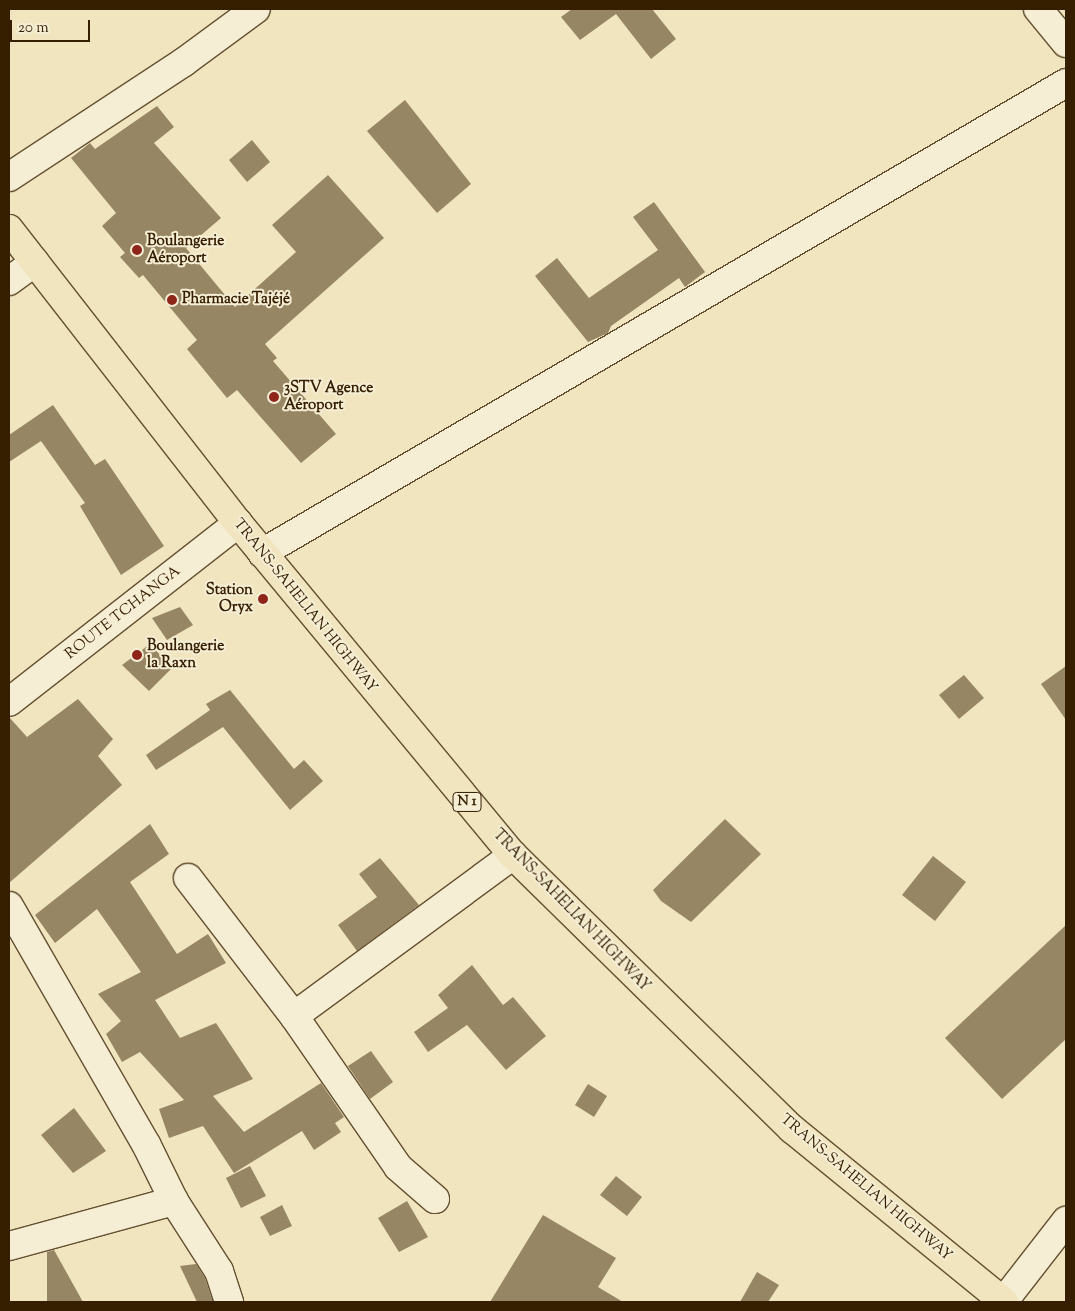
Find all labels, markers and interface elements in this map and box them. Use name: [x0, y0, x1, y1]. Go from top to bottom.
scale bar: [12, 10, 92, 42]
text: 20 m: [18, 18, 49, 39]
place label: Boulangerie Aéroport: [147, 232, 224, 267]
marker: Boulangerie Aéroport: [131, 244, 143, 256]
place label: Pharmacie Tajéjé: [182, 291, 290, 309]
marker: Pharmacie Tajéjé: [166, 294, 178, 306]
place label: 3STV Agence Aéroport: [284, 379, 373, 414]
marker: 3STV Agence Aéroport: [268, 391, 280, 403]
street label: TRANS-SAHELIAN HIGHWAY: [229, 515, 381, 697]
street label: ROUTE TCHANGA: [62, 562, 184, 664]
place label: Station Oryx: [206, 581, 253, 616]
marker: Station Oryx: [257, 593, 269, 605]
place label: Boulangerie la Raxn: [147, 637, 224, 672]
marker: Boulangerie la Raxn: [131, 649, 143, 661]
road number: N 1: [452, 790, 482, 814]
street label: TRANS-SAHELIAN HIGHWAY: [489, 826, 653, 996]
street label: TRANS-SAHELIAN HIGHWAY: [777, 1111, 955, 1265]

